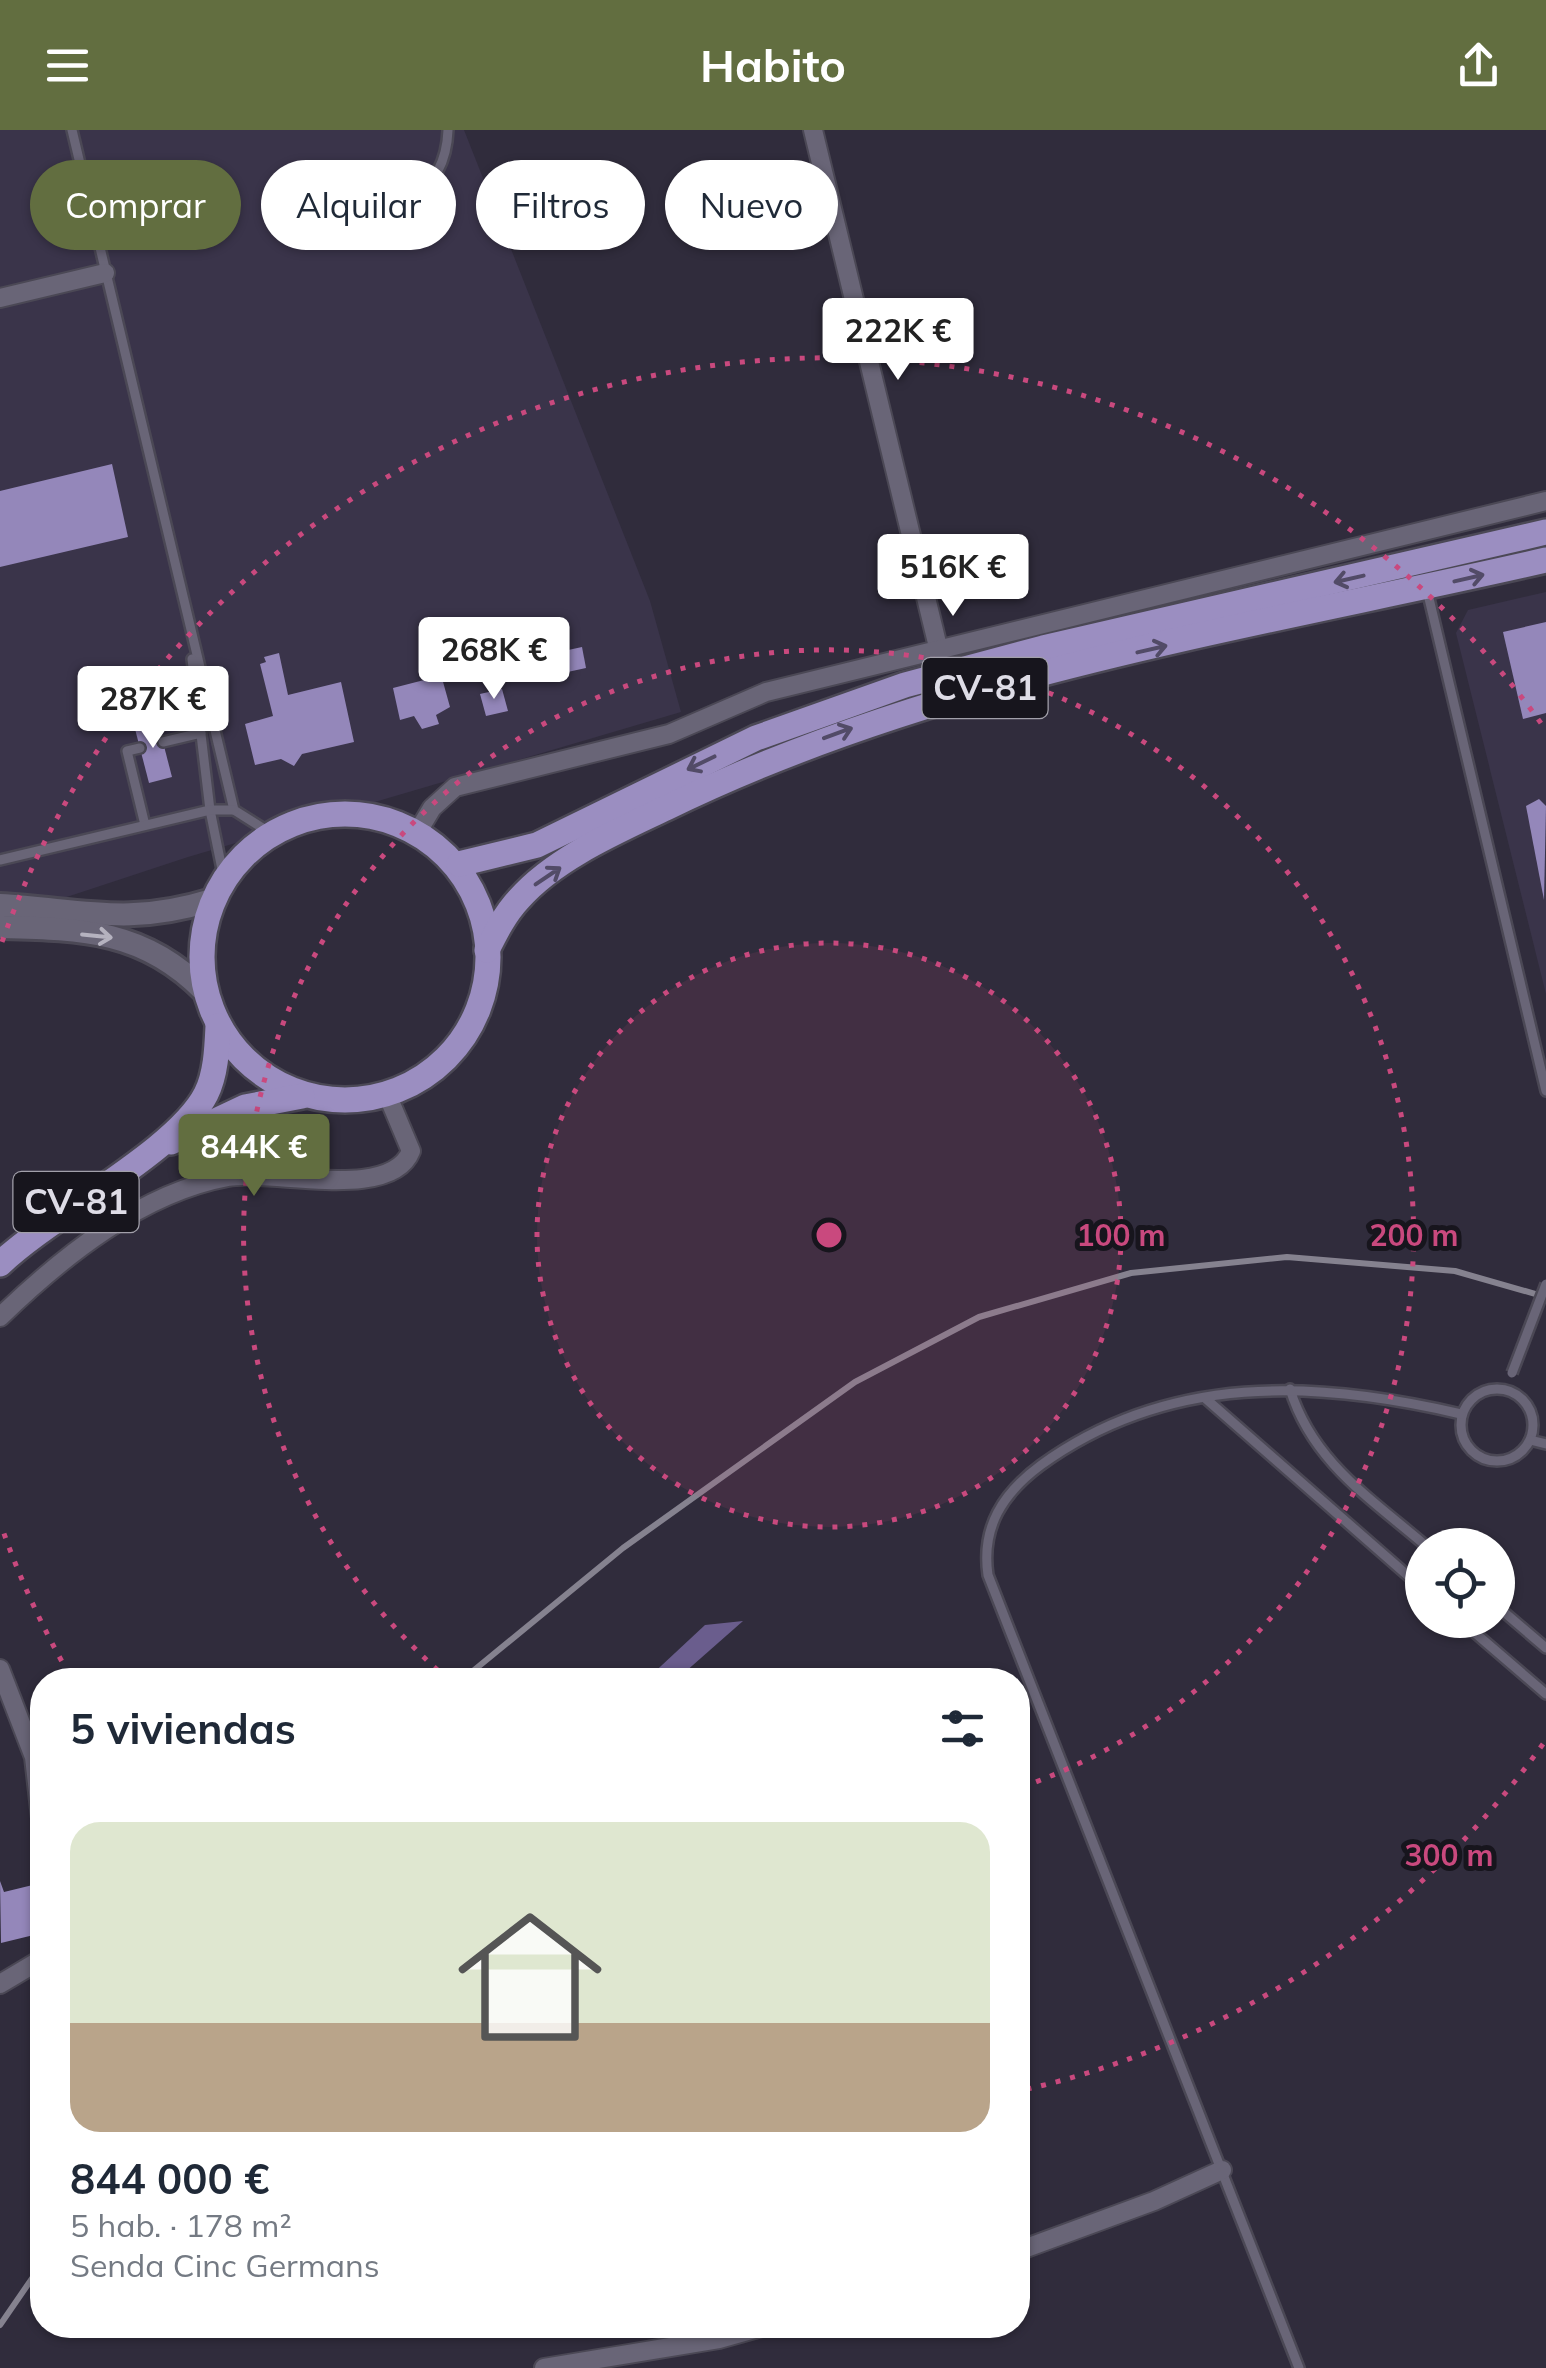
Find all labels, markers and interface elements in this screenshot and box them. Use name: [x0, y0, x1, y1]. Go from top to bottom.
text: Habito: [700, 37, 846, 93]
icon: menu: [40, 38, 95, 93]
icon: share: [1451, 38, 1506, 93]
chip: Comprar: [30, 160, 241, 250]
chip: Alquilar: [261, 160, 456, 250]
chip: Filtros: [476, 160, 645, 250]
chip: Nuevo: [665, 160, 838, 250]
pin: 222K €: [817, 298, 979, 383]
text: 222K €: [845, 310, 951, 350]
pin: 516K €: [872, 534, 1034, 619]
text: 516K €: [900, 546, 1006, 586]
one-way arrow: [1452, 568, 1484, 586]
one-way arrow: [1334, 571, 1366, 589]
pin: 268K €: [413, 617, 575, 702]
text: 268K €: [441, 629, 547, 669]
one-way arrow: [1135, 639, 1167, 657]
road number: CV-81: [922, 658, 1048, 718]
pin: 287K €: [72, 666, 234, 751]
text: 287K €: [100, 678, 206, 718]
one-way arrow: [822, 723, 853, 741]
one-way arrow: [687, 754, 716, 773]
one-way arrow: [533, 866, 561, 887]
one-way arrow: [80, 926, 113, 945]
pin: 844K €: [173, 1114, 335, 1199]
text: 844K €: [201, 1126, 307, 1166]
road number: CV-81: [13, 1172, 138, 1232]
text: 100 m: [1076, 1216, 1166, 1254]
text: 200 m: [1369, 1216, 1459, 1254]
centre of rings: [811, 1217, 847, 1253]
map controls: [1405, 1528, 1515, 1638]
button: locate: [1405, 1528, 1515, 1638]
icon: filters: [935, 1701, 990, 1756]
text: 5 viviendas: [70, 1702, 296, 1755]
text: 300 m: [1404, 1836, 1494, 1874]
icon: home: [440, 1887, 620, 2067]
text: 844 000 €: [70, 2152, 269, 2205]
text: 5 hab. · 178 m²: [70, 2205, 292, 2245]
text: Senda Cinc Germans: [70, 2245, 380, 2285]

